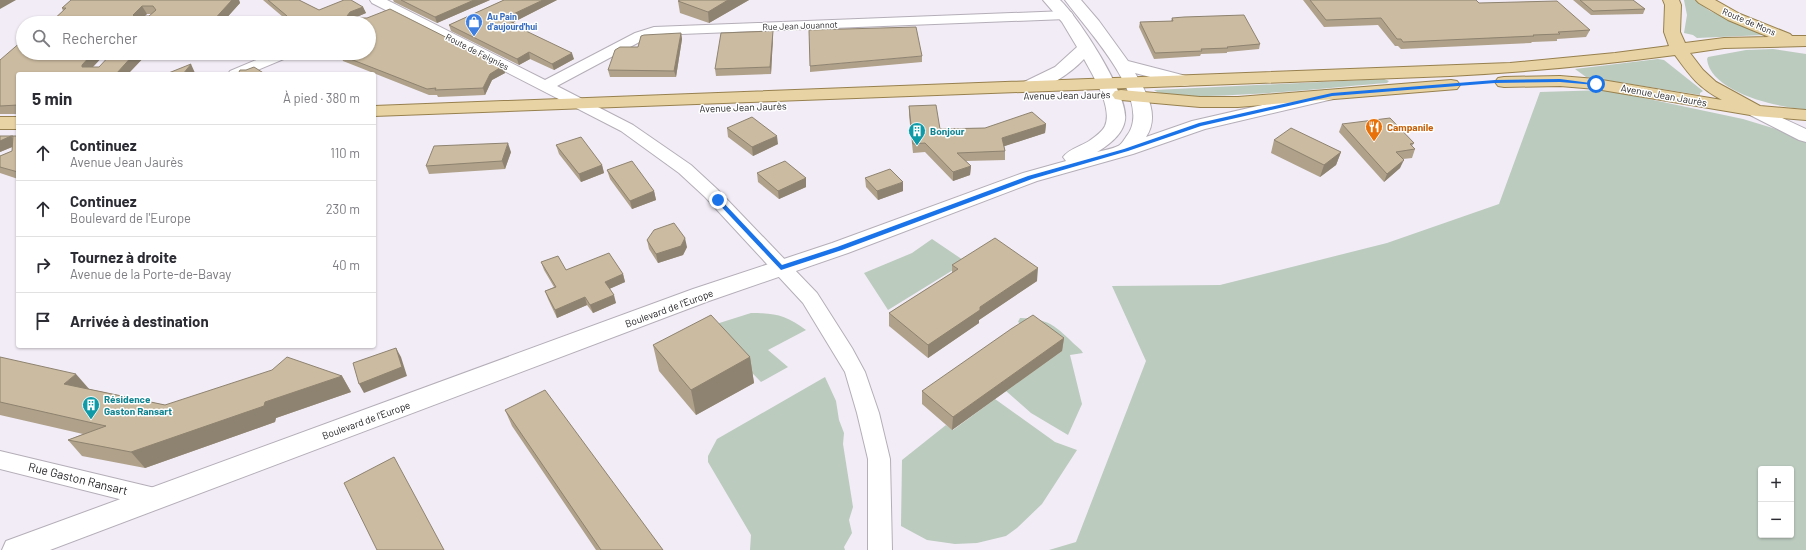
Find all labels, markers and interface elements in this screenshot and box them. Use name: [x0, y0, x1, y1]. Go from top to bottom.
street label: Route de Mons: [1721, 5, 1778, 38]
place label: Au Pain d'aujourd'hui: [487, 11, 537, 32]
shop icon: Au Pain d'aujourd'hui: [464, 12, 484, 37]
search box: [16, 16, 376, 60]
street label: Rue Jean Jouannot: [762, 19, 838, 32]
icon: search: [30, 27, 52, 49]
text: Rechercher: [62, 29, 138, 47]
street label: Route de Feignies: [444, 31, 511, 72]
route start: [1587, 75, 1605, 93]
street label: Avenue Jean Jaurès: [1620, 82, 1708, 109]
text: 5 min: [32, 88, 72, 108]
street label: Avenue Jean Jaurès: [1023, 88, 1111, 102]
text: À pied · 380 m: [283, 90, 360, 106]
street label: Avenue Jean Jaurès: [699, 99, 787, 115]
restaurant icon: Campanile: [1364, 117, 1384, 142]
building icon: Bonjour: [907, 121, 927, 146]
place label: Campanile: [1387, 121, 1434, 133]
place label: Bonjour: [930, 125, 965, 137]
text: Continuez: [70, 136, 137, 154]
icon: ahead: [32, 142, 54, 164]
text: 110 m: [330, 145, 360, 161]
text: Avenue Jean Jaurès: [70, 154, 183, 170]
route end: [709, 191, 727, 209]
text: Continuez: [70, 192, 137, 210]
icon: ahead: [32, 198, 54, 220]
text: 230 m: [326, 201, 360, 217]
text: Boulevard de l'Europe: [70, 210, 191, 226]
text: Tournez à droite: [70, 248, 177, 266]
icon: right: [32, 254, 54, 276]
text: 40 m: [332, 257, 360, 273]
text: Avenue de la Porte-de-Bavay: [70, 266, 231, 282]
street label: Boulevard de l'Europe: [623, 286, 715, 330]
icon: arrive: [32, 310, 54, 332]
text: Arrivée à destination: [70, 312, 209, 330]
place label: Résidence Gaston Ransart: [104, 393, 172, 417]
building icon: Résidence Gaston Ransart: [81, 395, 101, 420]
street label: Boulevard de l'Europe: [320, 398, 412, 442]
street label: Rue Gaston Ransart: [27, 459, 129, 497]
map controls: [1758, 466, 1794, 538]
button: +: [1758, 466, 1794, 502]
button: −: [1758, 502, 1794, 538]

